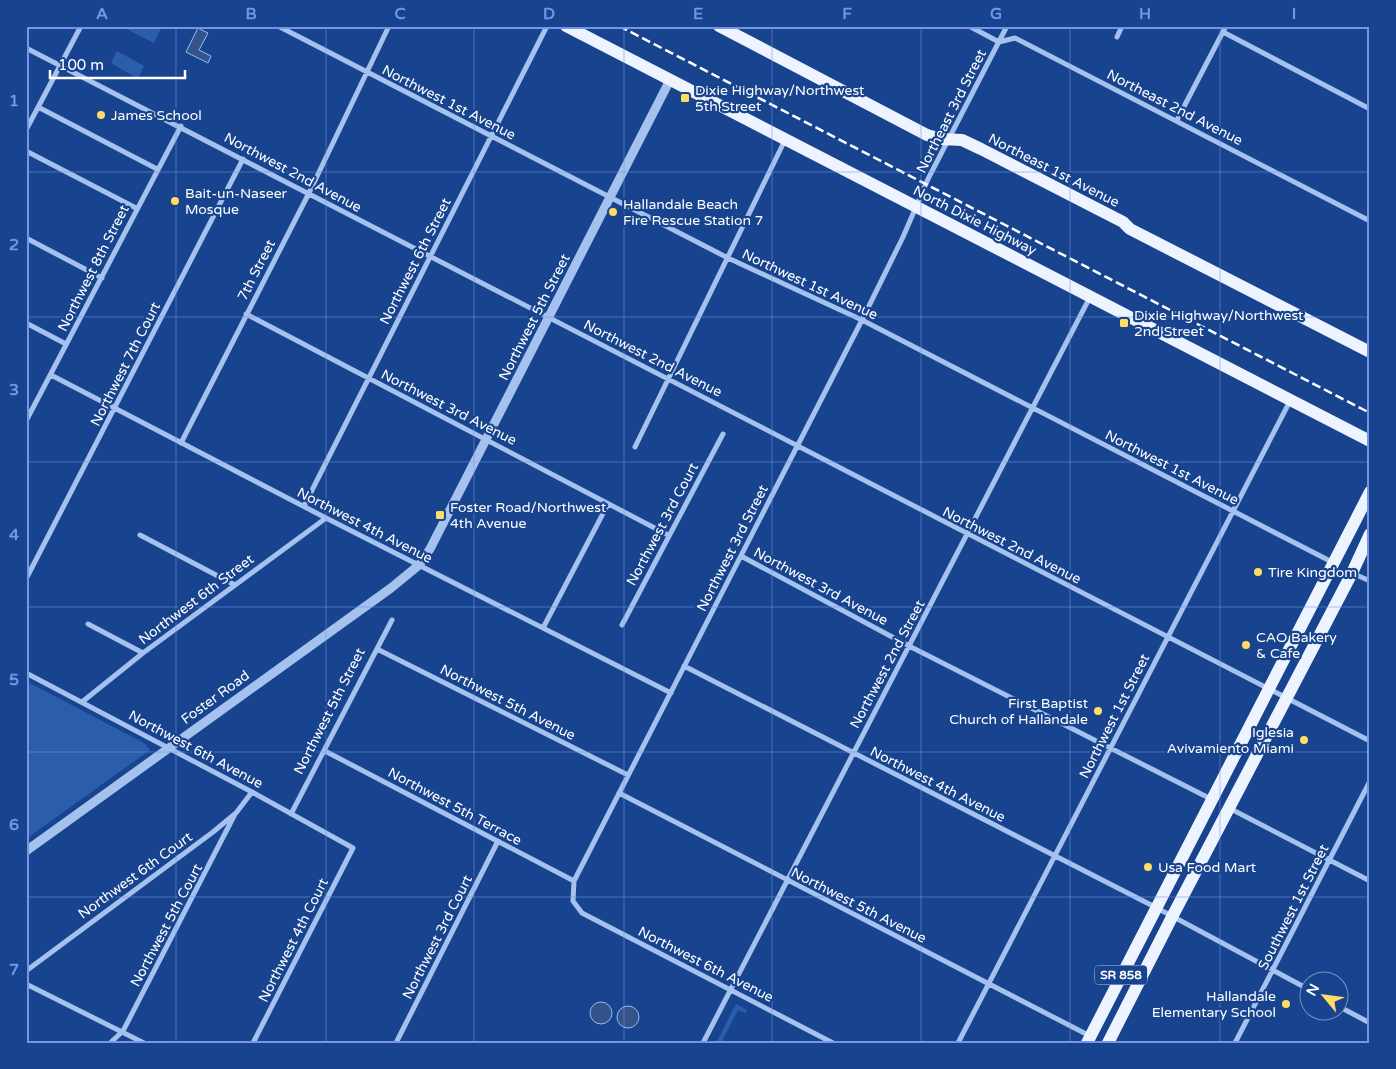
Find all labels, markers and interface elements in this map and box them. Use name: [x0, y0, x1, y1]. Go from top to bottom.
text: A: [96, 4, 108, 24]
text: B: [245, 4, 257, 24]
text: C: [394, 4, 406, 24]
text: D: [543, 4, 555, 24]
text: E: [693, 4, 703, 24]
text: F: [842, 4, 852, 24]
text: G: [990, 4, 1002, 24]
text: H: [1139, 4, 1151, 24]
text: I: [1292, 4, 1296, 24]
street label: Northeast 3rd Street: [913, 46, 990, 176]
scale bar: [50, 48, 185, 80]
text: 100 m: [58, 56, 104, 74]
street label: Northwest 1st Avenue: [379, 61, 519, 144]
street label: Northeast 2nd Avenue: [1104, 66, 1246, 149]
place label: Dixie Highway/Northwest 5th Street: [695, 82, 865, 115]
text: 1: [9, 91, 19, 111]
marker: Dixie Highway/Northwest 5th Street: [679, 92, 691, 104]
place label: James School: [111, 107, 202, 124]
marker: James School: [95, 109, 107, 121]
street label: Northwest 2nd Avenue: [221, 129, 364, 216]
street label: Northeast 1st Avenue: [985, 130, 1122, 211]
street label: North Dixie Highway: [910, 182, 1040, 259]
place label: Bait-un-Naseer Mosque: [185, 185, 288, 218]
marker: Bait-un-Naseer Mosque: [169, 195, 181, 207]
street label: Northwest 6th Street: [376, 195, 455, 327]
place label: Hallandale Beach Fire Rescue Station 7: [623, 196, 763, 229]
street label: Northwest 8th Street: [54, 202, 133, 334]
marker: Hallandale Beach Fire Rescue Station 7: [607, 206, 619, 218]
text: 2: [9, 235, 19, 255]
street label: 7th Street: [234, 236, 279, 304]
street label: Northwest 1st Avenue: [739, 246, 880, 323]
street label: Northwest 5th Street: [495, 251, 574, 383]
street label: Northwest 7th Court: [87, 299, 164, 429]
place label: Dixie Highway/Northwest 2nd Street: [1134, 307, 1304, 340]
street label: Northwest 2nd Avenue: [581, 316, 725, 401]
marker: Dixie Highway/Northwest 2nd Street: [1118, 317, 1130, 329]
street label: Northwest 3rd Avenue: [378, 366, 519, 449]
text: 3: [9, 380, 19, 400]
street label: Northwest 1st Avenue: [1102, 426, 1242, 509]
street label: Northwest 3rd Court: [623, 459, 702, 589]
street label: Northwest 3rd Street: [693, 482, 772, 614]
street label: Northwest 4th Avenue: [294, 484, 435, 567]
place label: Foster Road/Northwest 4th Avenue: [450, 499, 607, 532]
street label: Northwest 2nd Avenue: [940, 503, 1084, 588]
marker: Foster Road/Northwest 4th Avenue: [434, 509, 446, 521]
text: 4: [9, 525, 19, 545]
street label: Northwest 3rd Avenue: [751, 544, 891, 629]
street label: Northwest 6th Street: [135, 550, 258, 648]
place label: Tire Kingdom: [1268, 564, 1357, 581]
marker: Tire Kingdom: [1252, 566, 1264, 578]
street label: Northwest 2nd Street: [846, 597, 929, 731]
place label: CAO Bakery & Cafe: [1256, 629, 1337, 662]
marker: CAO Bakery & Cafe: [1240, 639, 1252, 651]
street label: Northwest 5th Street: [290, 645, 369, 777]
street label: Northwest 1st Street: [1076, 650, 1154, 781]
street label: Northwest 5th Avenue: [437, 661, 578, 744]
street label: Foster Road: [178, 667, 253, 728]
text: 5: [9, 670, 19, 690]
place label: First Baptist Church of Hallandale: [949, 695, 1089, 728]
marker: First Baptist Church of Hallandale: [1092, 705, 1104, 717]
street label: Northwest 6th Avenue: [126, 707, 266, 792]
place label: Iglesia Avivamiento Miami: [1167, 724, 1294, 757]
marker: Iglesia Avivamiento Miami: [1298, 734, 1310, 746]
street label: Northwest 4th Avenue: [867, 743, 1008, 826]
street label: Northwest 5th Terrace: [385, 764, 525, 849]
text: 6: [9, 815, 19, 835]
street label: Northwest 6th Court: [75, 828, 196, 922]
street label: Southwest 1st Street: [1254, 841, 1333, 973]
place label: Usa Food Mart: [1158, 859, 1257, 876]
street label: Northwest 5th Court: [127, 860, 206, 990]
marker: Usa Food Mart: [1142, 861, 1154, 873]
street label: Northwest 5th Avenue: [788, 864, 929, 947]
street label: Northwest 3rd Court: [399, 872, 476, 1002]
street label: Northwest 4th Court: [255, 875, 332, 1005]
street label: Northwest 6th Avenue: [635, 923, 776, 1006]
text: 7: [9, 960, 19, 980]
road number: SR 858: [1095, 966, 1147, 984]
north arrow: [1298, 972, 1348, 1022]
text: N: [1303, 981, 1323, 999]
place label: Hallandale Elementary School: [1152, 988, 1276, 1021]
marker: Hallandale Elementary School: [1280, 998, 1292, 1010]

